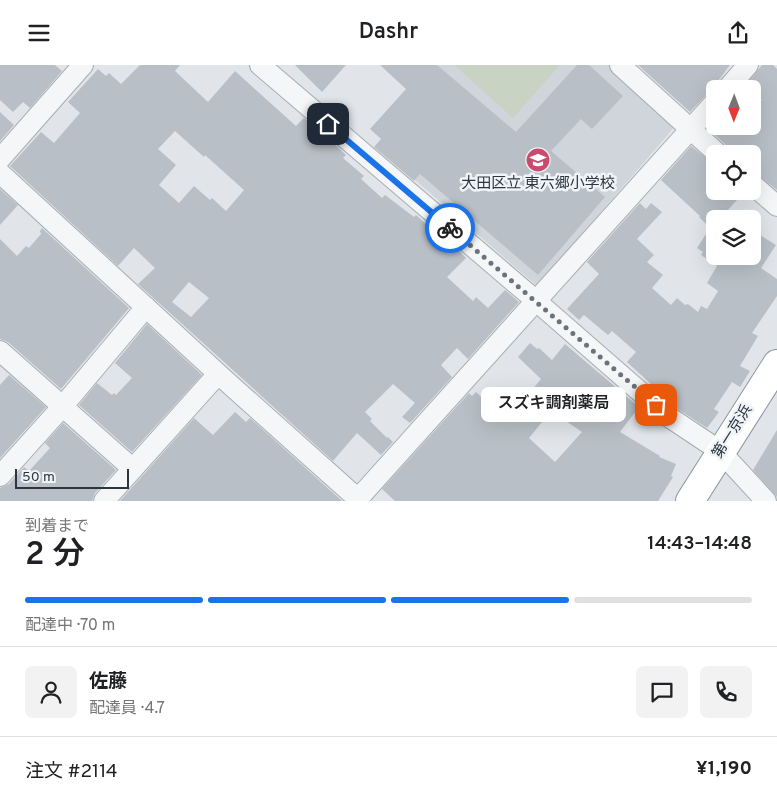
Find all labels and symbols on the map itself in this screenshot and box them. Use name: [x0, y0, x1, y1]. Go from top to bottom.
north arrow: [706, 80, 761, 135]
pin: [307, 103, 349, 145]
school or university icon: 大田区立 東六郷小学校: [525, 147, 551, 173]
place label: 大田区立 東六郷小学校: [461, 175, 615, 194]
courier: [425, 203, 475, 253]
pin: [635, 384, 677, 426]
callout: スズキ調剤薬局: [481, 387, 626, 423]
street label: 第一京浜: [709, 402, 757, 462]
scale bar: [15, 466, 129, 489]

